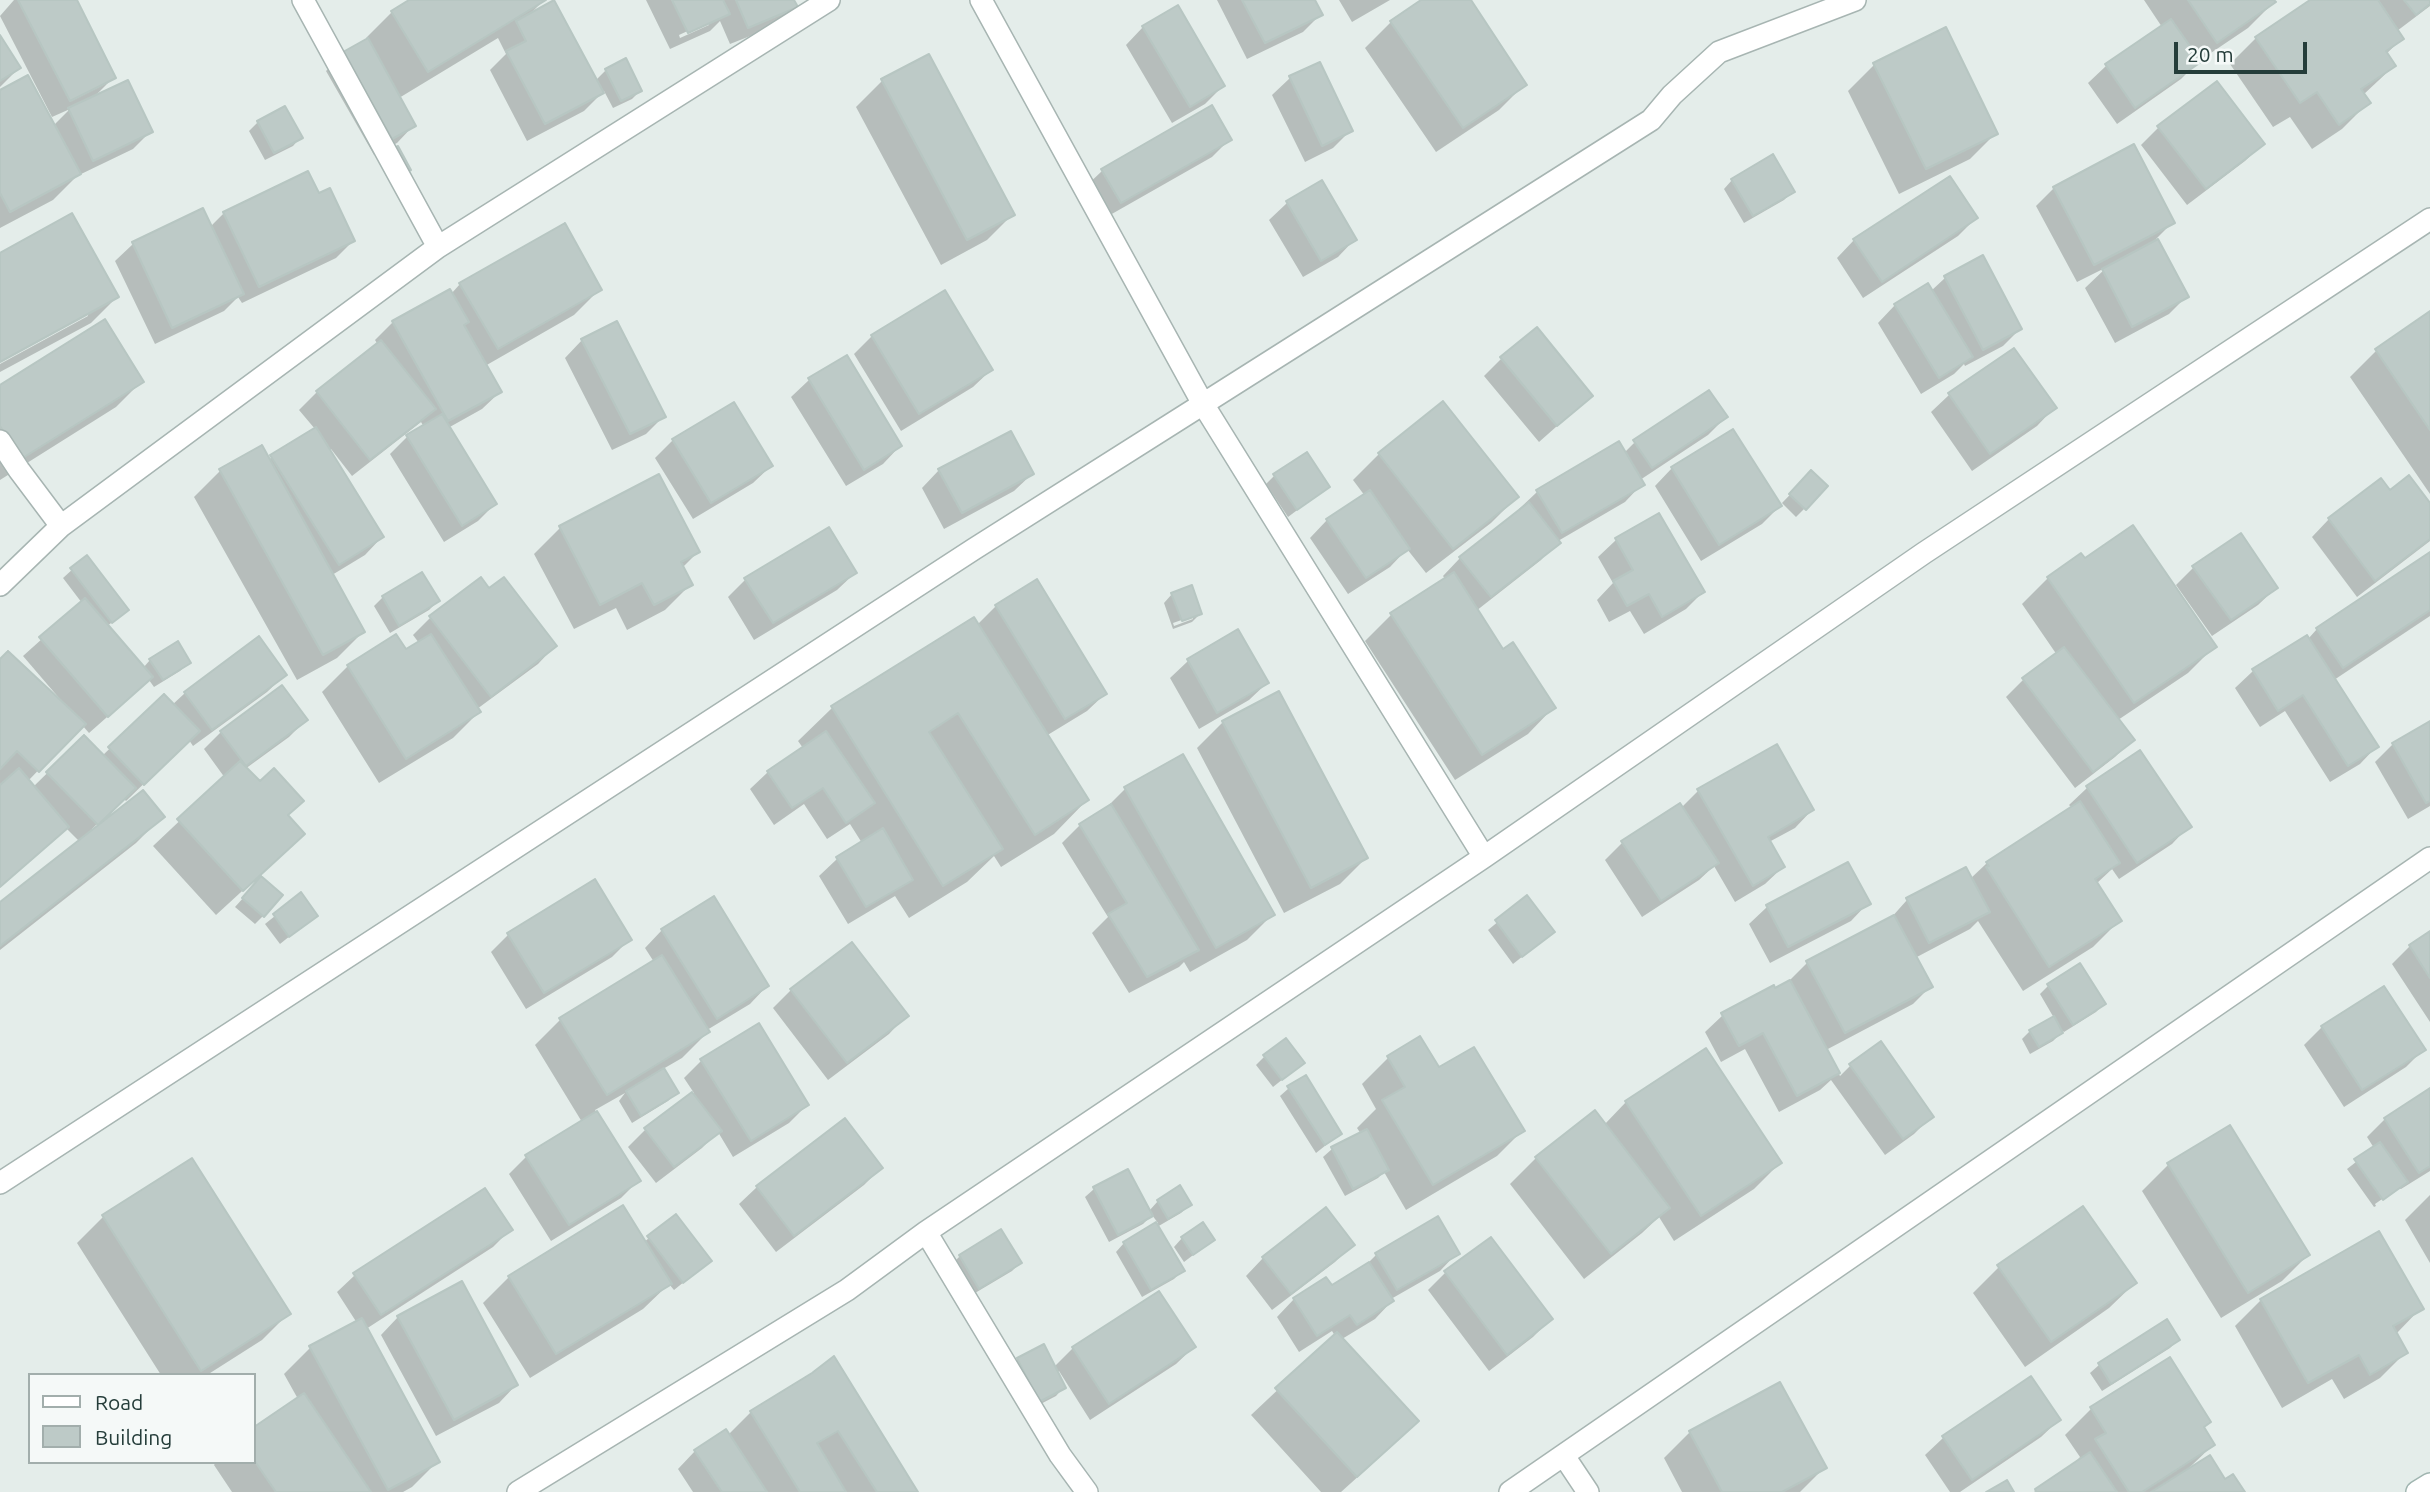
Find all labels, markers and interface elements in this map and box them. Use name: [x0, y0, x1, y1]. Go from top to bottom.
scale bar: [2178, 28, 2311, 72]
text: 20 m: [2187, 42, 2234, 66]
legend: [28, 1373, 256, 1464]
text: Road: [95, 1390, 143, 1414]
text: Building: [95, 1425, 172, 1449]

